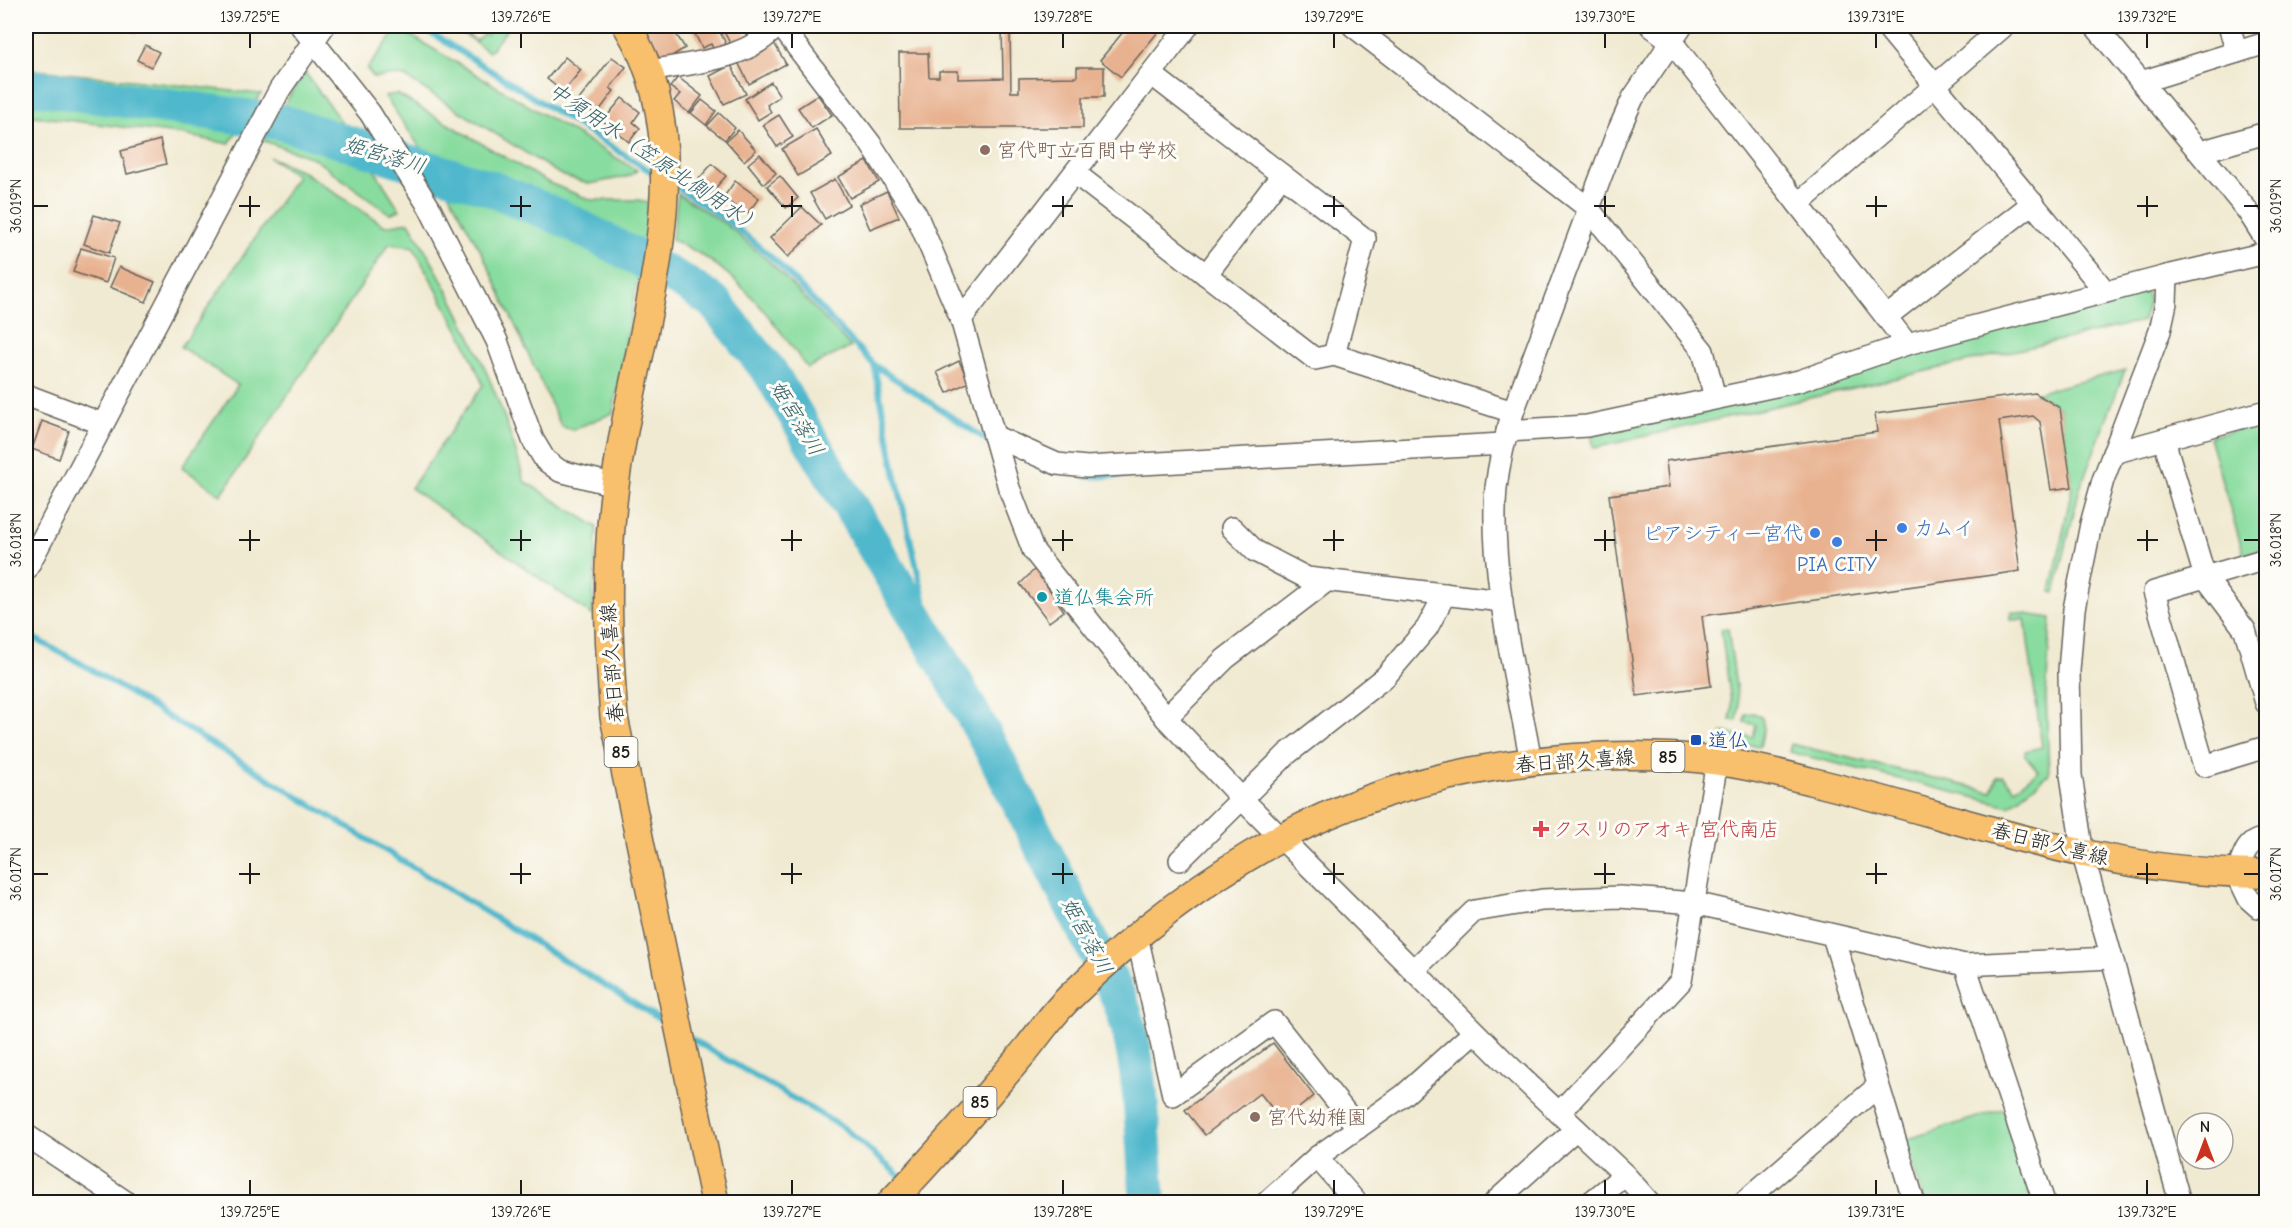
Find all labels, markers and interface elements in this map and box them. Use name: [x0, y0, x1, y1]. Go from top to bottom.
text: 139.725°E: [220, 8, 280, 26]
text: 139.726°E: [491, 8, 551, 26]
text: 139.727°E: [763, 8, 821, 26]
text: 139.728°E: [1033, 8, 1093, 26]
text: 139.729°E: [1304, 8, 1364, 26]
text: 139.730°E: [1575, 8, 1635, 26]
text: 139.731°E: [1847, 8, 1905, 26]
text: 139.732°E: [2117, 8, 2177, 26]
water label: 中須用水（笠原北側用水）: [544, 78, 766, 238]
water label: 姫宮落川: [341, 131, 429, 179]
place label: 宮代町立百間中学校: [997, 139, 1177, 162]
marker: 宮代町立百間中学校: [978, 143, 992, 157]
text: 36.019°N: [7, 179, 25, 233]
text: 36.019°N: [2267, 179, 2285, 233]
water label: 姫宮落川: [765, 376, 829, 460]
text: 36.018°N: [7, 513, 25, 567]
text: 36.018°N: [2267, 513, 2285, 567]
place label: カムイ: [1914, 517, 1974, 540]
marker: カムイ: [1895, 521, 1909, 535]
place label: ピアシティー宮代: [1643, 522, 1803, 545]
marker: ピアシティー宮代: [1808, 526, 1822, 540]
marker: PIA CITY: [1830, 535, 1844, 549]
place label: PIA CITY: [1797, 553, 1877, 576]
place label: 道仏集会所: [1054, 586, 1154, 609]
marker: 道仏集会所: [1035, 590, 1049, 604]
street label: 春日部久喜線: [596, 602, 628, 724]
place label: 道仏: [1708, 729, 1748, 752]
marker: 道仏: [1689, 733, 1703, 747]
road number: 85: [604, 737, 638, 767]
road number: 85: [1652, 742, 1684, 772]
street label: 春日部久喜線: [1514, 745, 1636, 777]
place label: クスリのアオキ 宮代南店: [1553, 818, 1779, 841]
street label: 春日部久喜線: [1989, 818, 2111, 870]
marker: クスリのアオキ 宮代南店: [1534, 822, 1548, 836]
text: 36.017°N: [7, 847, 25, 901]
text: 36.017°N: [2267, 847, 2285, 901]
water label: 姫宮落川: [1057, 893, 1117, 979]
road number: 85: [964, 1087, 996, 1117]
place label: 宮代幼稚園: [1267, 1106, 1367, 1129]
marker: 宮代幼稚園: [1248, 1110, 1262, 1124]
north arrow: [2175, 1111, 2235, 1171]
text: N: [2200, 1118, 2210, 1136]
text: 139.725°E: [220, 1203, 280, 1221]
text: 139.726°E: [491, 1203, 551, 1221]
text: 139.727°E: [763, 1203, 821, 1221]
text: 139.728°E: [1033, 1203, 1093, 1221]
text: 139.729°E: [1304, 1203, 1364, 1221]
text: 139.730°E: [1575, 1203, 1635, 1221]
text: 139.731°E: [1847, 1203, 1905, 1221]
text: 139.732°E: [2117, 1203, 2177, 1221]

